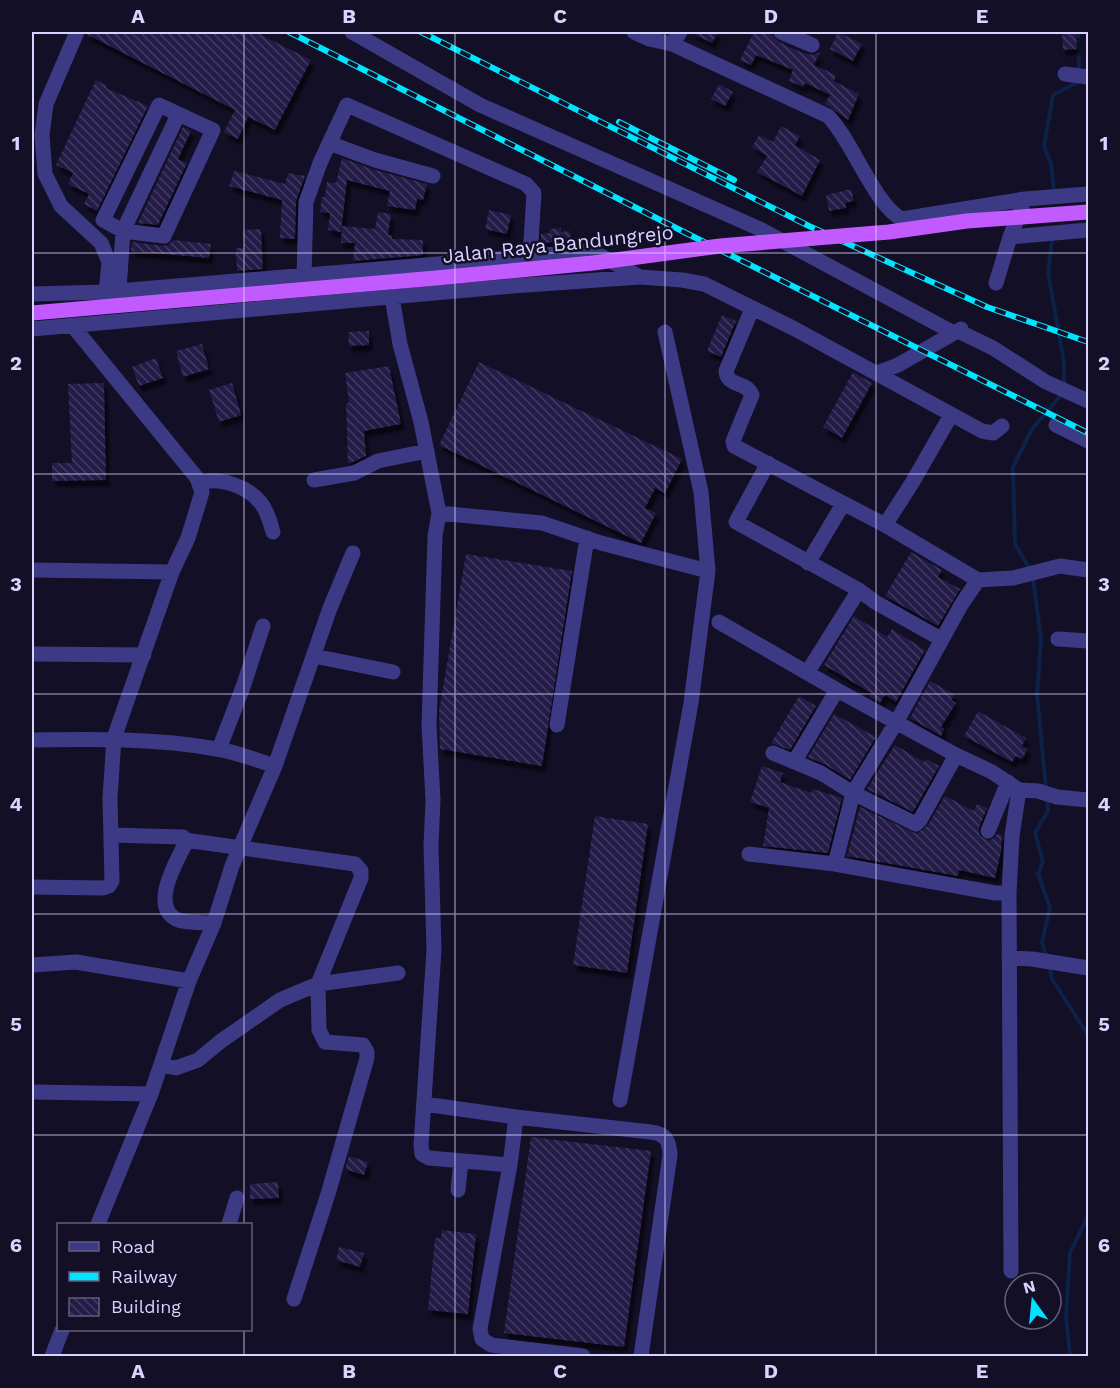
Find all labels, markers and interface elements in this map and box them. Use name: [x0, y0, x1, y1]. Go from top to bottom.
text: A: [131, 4, 145, 28]
text: B: [342, 4, 356, 28]
text: C: [553, 4, 567, 28]
text: D: [764, 4, 778, 28]
text: E: [976, 4, 988, 28]
text: 1: [12, 131, 20, 155]
text: 1: [1100, 131, 1108, 155]
street label: Jalan Raya Bandungrejo: [441, 220, 675, 268]
text: 2: [10, 351, 22, 375]
text: 2: [1098, 351, 1110, 375]
text: 3: [10, 572, 22, 596]
text: 3: [1098, 572, 1110, 596]
text: 4: [10, 792, 23, 816]
text: 4: [1098, 792, 1111, 816]
text: 5: [10, 1012, 22, 1036]
text: 5: [1098, 1012, 1110, 1036]
legend: [57, 1223, 252, 1331]
text: 6: [10, 1233, 22, 1257]
text: 6: [1098, 1233, 1110, 1257]
text: Road: [111, 1236, 155, 1257]
text: Railway: [111, 1266, 178, 1287]
north arrow: [1003, 1271, 1063, 1331]
text: N: [1021, 1276, 1037, 1298]
text: Building: [111, 1296, 181, 1317]
text: A: [131, 1359, 145, 1383]
text: B: [342, 1359, 356, 1383]
text: C: [553, 1359, 567, 1383]
text: D: [764, 1359, 778, 1383]
text: E: [976, 1359, 988, 1383]

